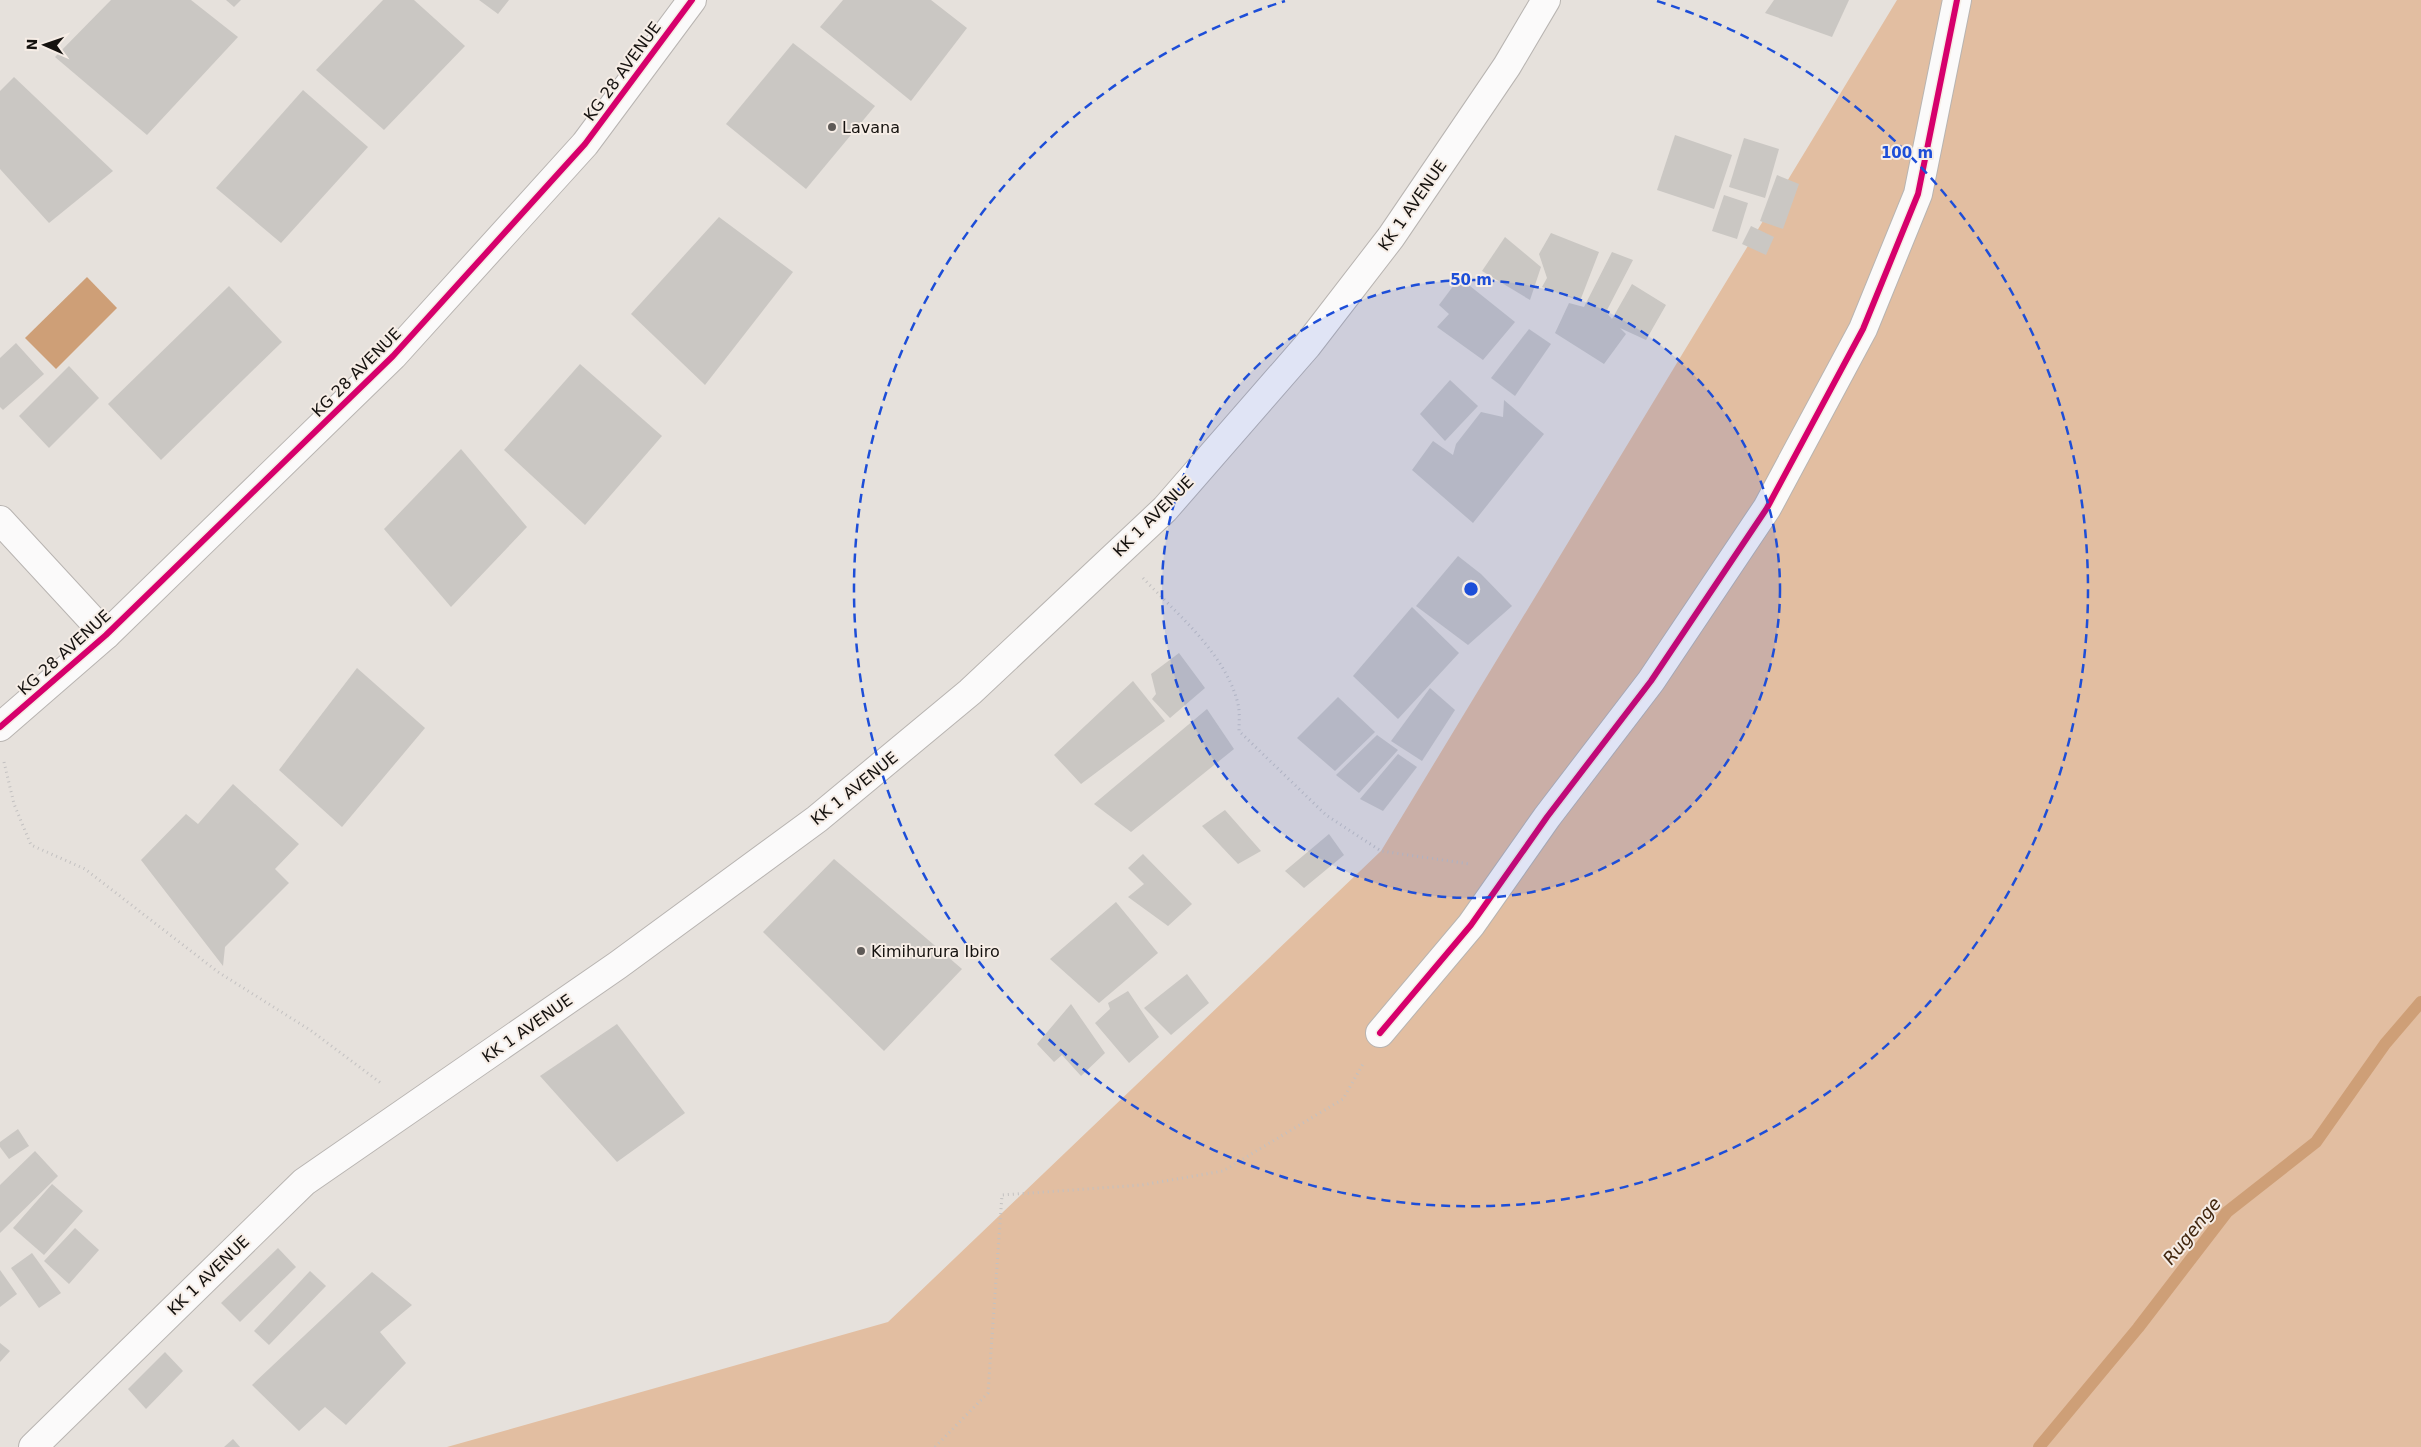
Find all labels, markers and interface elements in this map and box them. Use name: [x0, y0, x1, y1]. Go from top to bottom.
street label: KG 28 AVENUE: [580, 18, 665, 125]
north arrow: [20, 20, 70, 70]
text: N: [24, 38, 40, 51]
place label: Lavana: [842, 118, 900, 137]
marker: Lavana: [826, 121, 838, 133]
text: 100 m: [1881, 144, 1933, 162]
street label: KK 1 AVENUE: [1374, 156, 1451, 254]
text: 50 m: [1450, 271, 1492, 289]
street label: KG 28 AVENUE: [308, 324, 405, 421]
street label: KK 1 AVENUE: [1109, 472, 1198, 561]
centre of rings: [1462, 580, 1480, 598]
street label: KG 28 AVENUE: [14, 606, 115, 699]
street label: KK 1 AVENUE: [807, 748, 902, 829]
place label: Kimihurura Ibiro: [871, 942, 1000, 961]
marker: Kimihurura Ibiro: [855, 945, 867, 957]
street label: KK 1 AVENUE: [478, 990, 576, 1067]
water label: Rugenge: [2158, 1193, 2225, 1269]
street label: KK 1 AVENUE: [164, 1232, 253, 1319]

